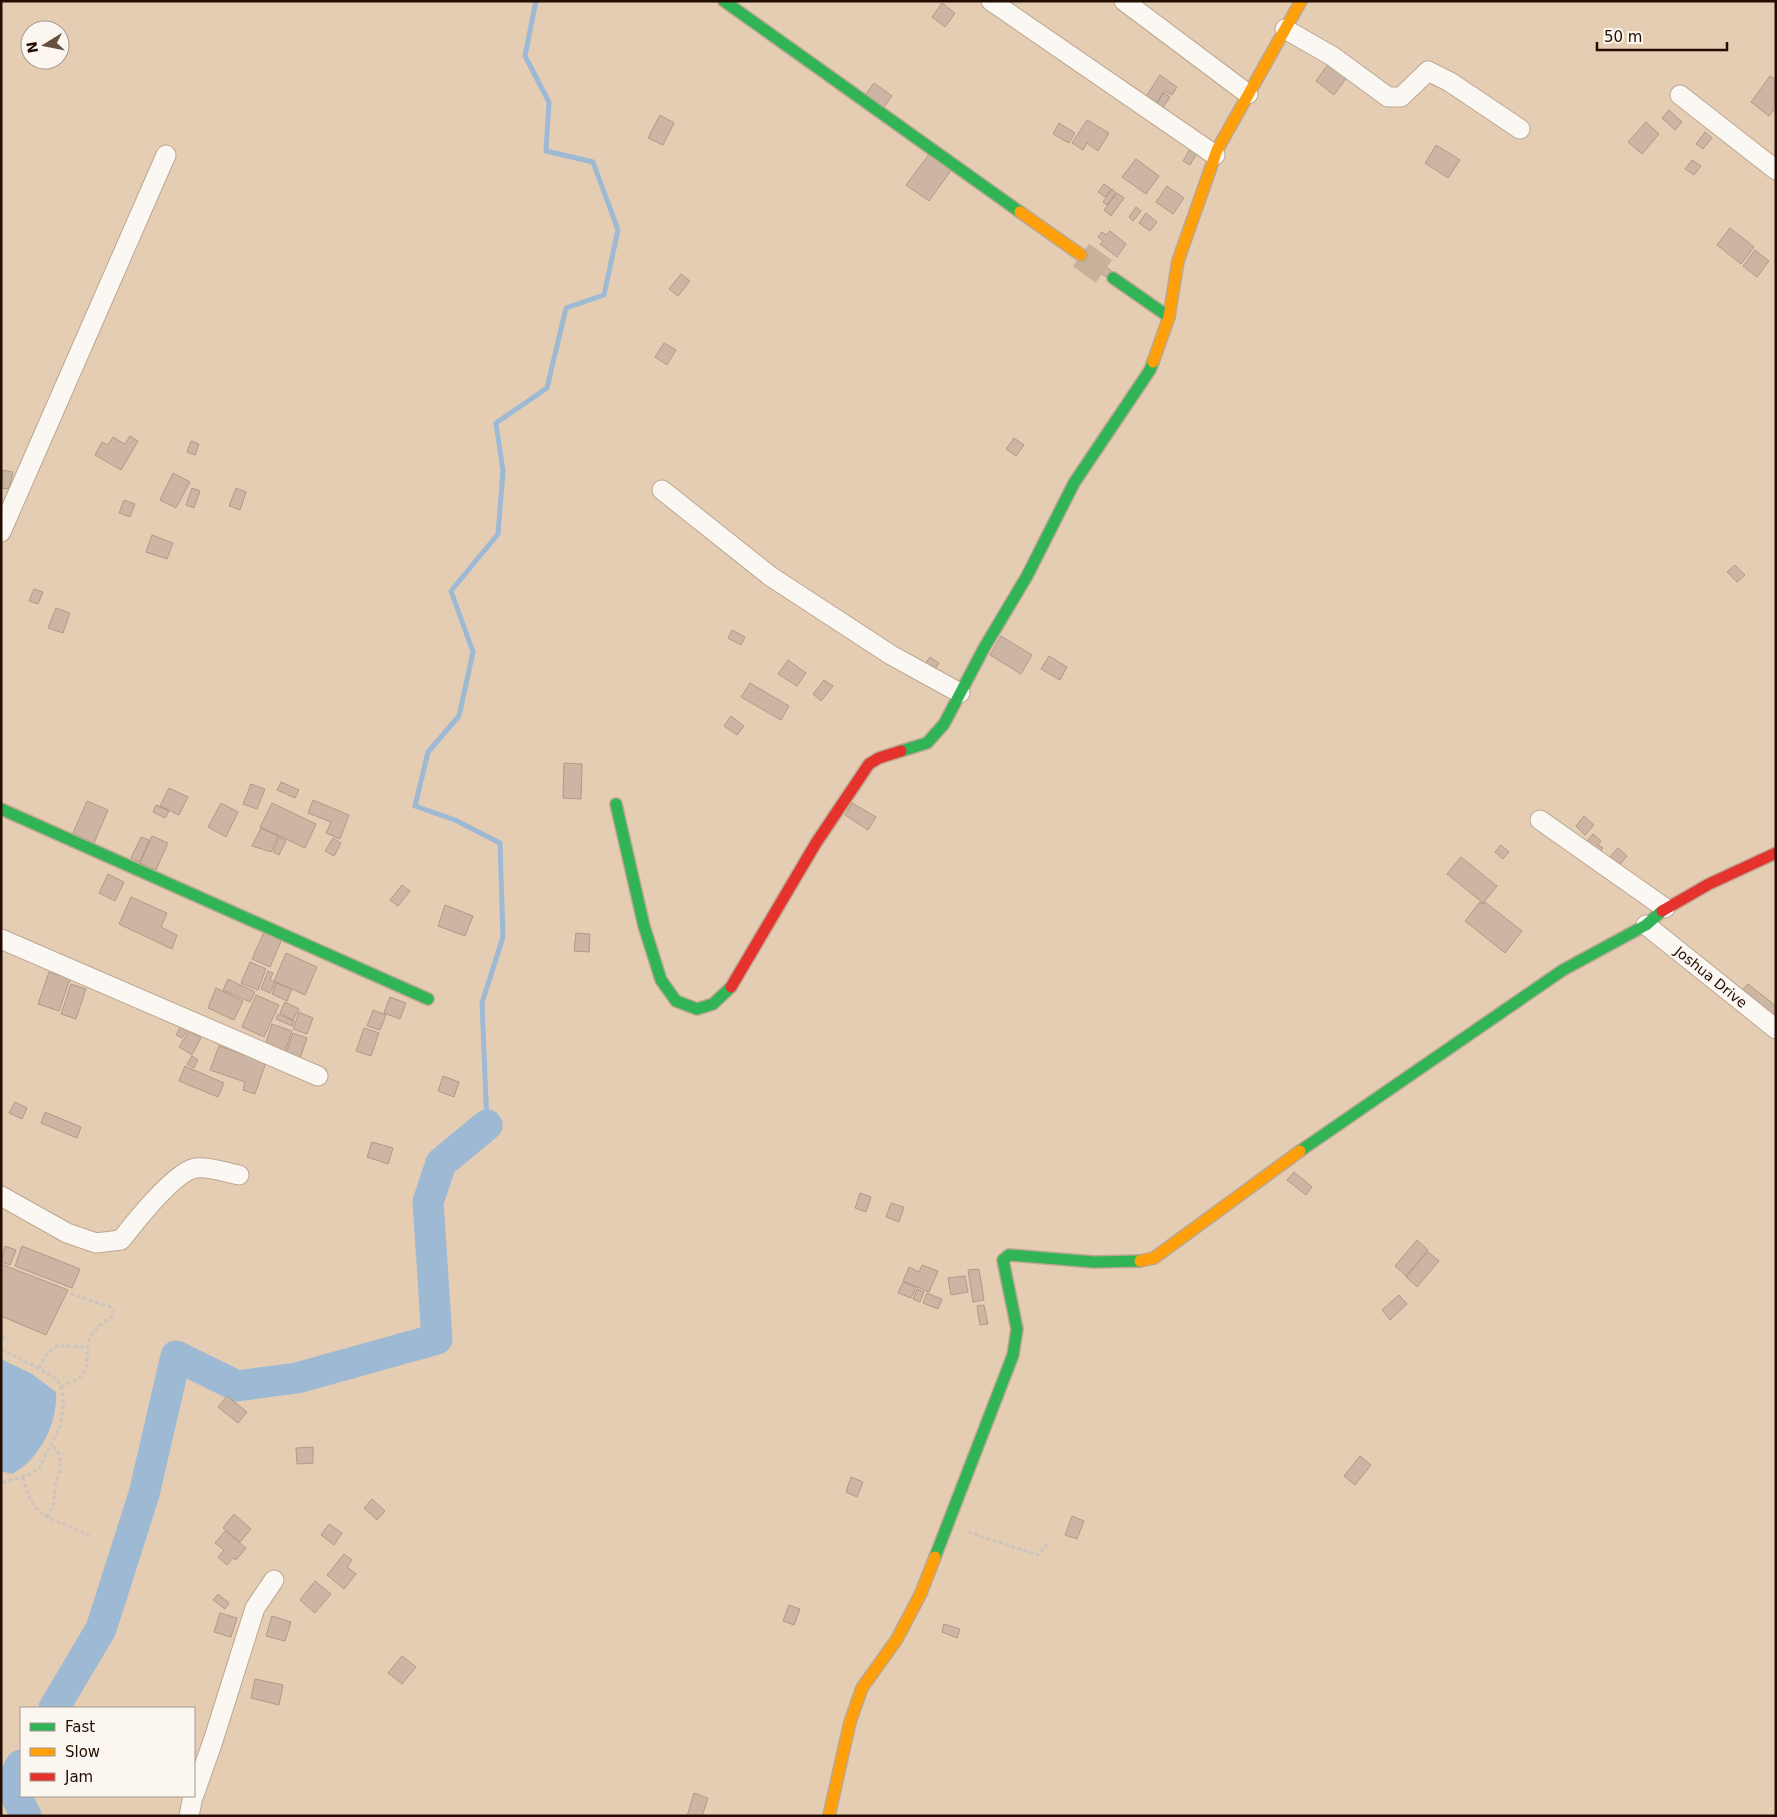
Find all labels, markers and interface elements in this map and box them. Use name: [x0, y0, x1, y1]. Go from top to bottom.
north arrow: [20, 20, 70, 70]
scale bar: [1597, 20, 1727, 52]
text: 50 m: [1604, 28, 1642, 46]
text: N: [23, 40, 41, 54]
street label: Joshua Drive: [1671, 942, 1750, 1011]
legend: [20, 1707, 195, 1797]
text: Fast: [65, 1718, 95, 1736]
text: Slow: [65, 1743, 100, 1761]
text: Jam: [64, 1768, 93, 1786]

